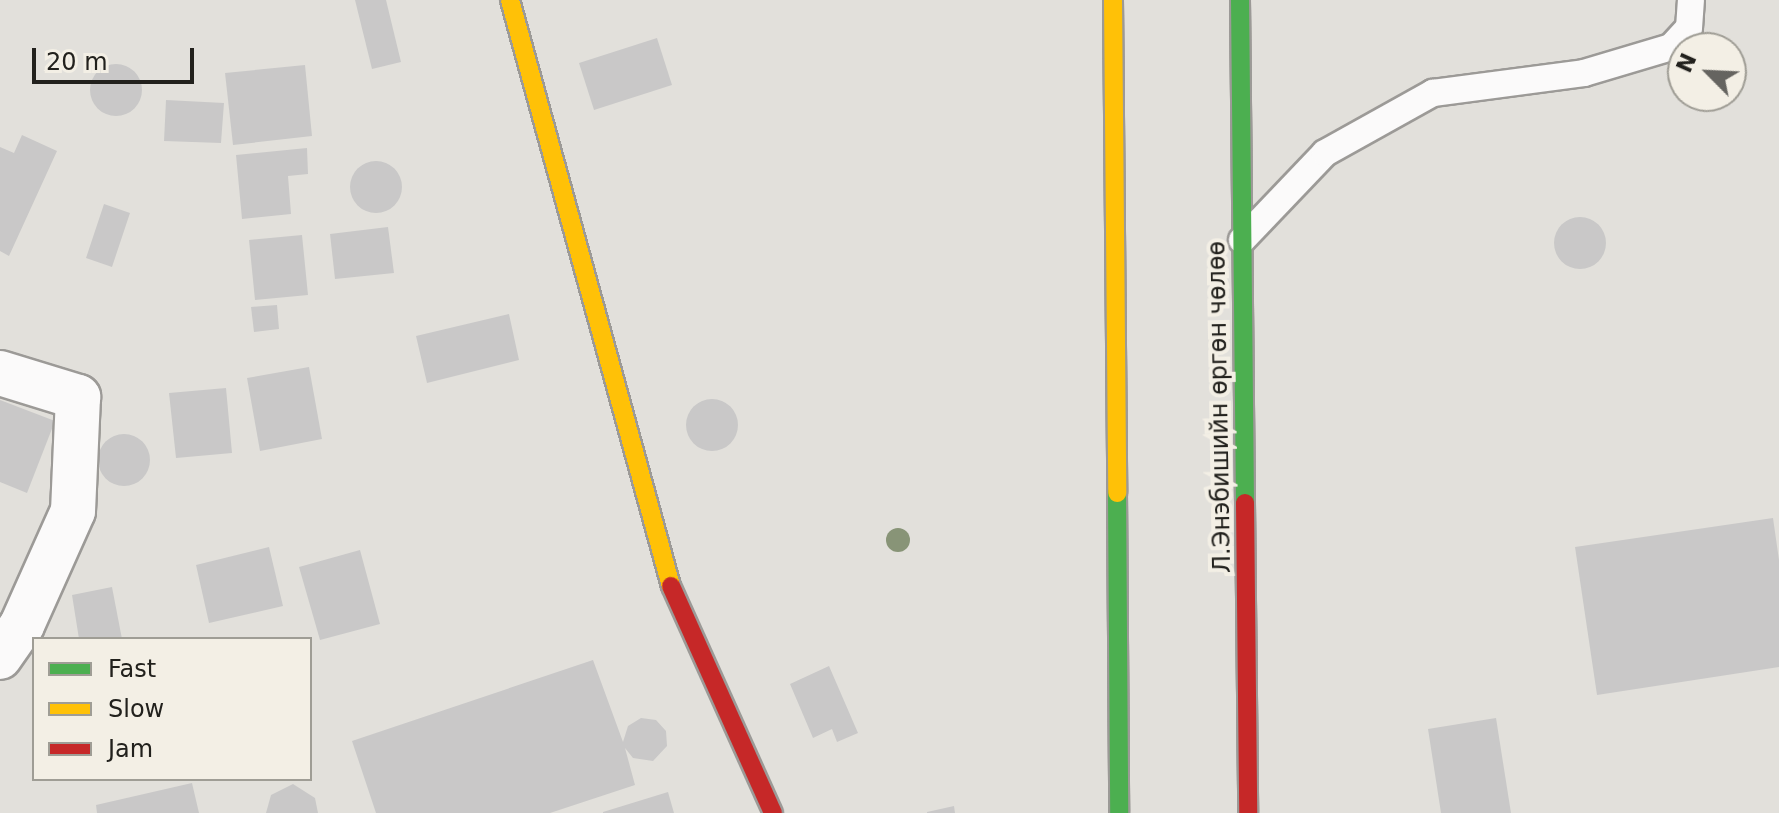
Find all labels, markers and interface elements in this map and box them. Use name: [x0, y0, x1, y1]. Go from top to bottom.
scale bar: [36, 32, 198, 82]
north arrow: [1667, 32, 1747, 112]
text: 20 m: [46, 48, 108, 76]
text: N: [1671, 49, 1702, 76]
street label: Л.Энэбишийн өргөн чөлөө: [1203, 241, 1237, 573]
legend: [32, 637, 312, 781]
text: Fast: [108, 655, 156, 683]
text: Slow: [108, 695, 164, 723]
text: Jam: [108, 735, 153, 763]

